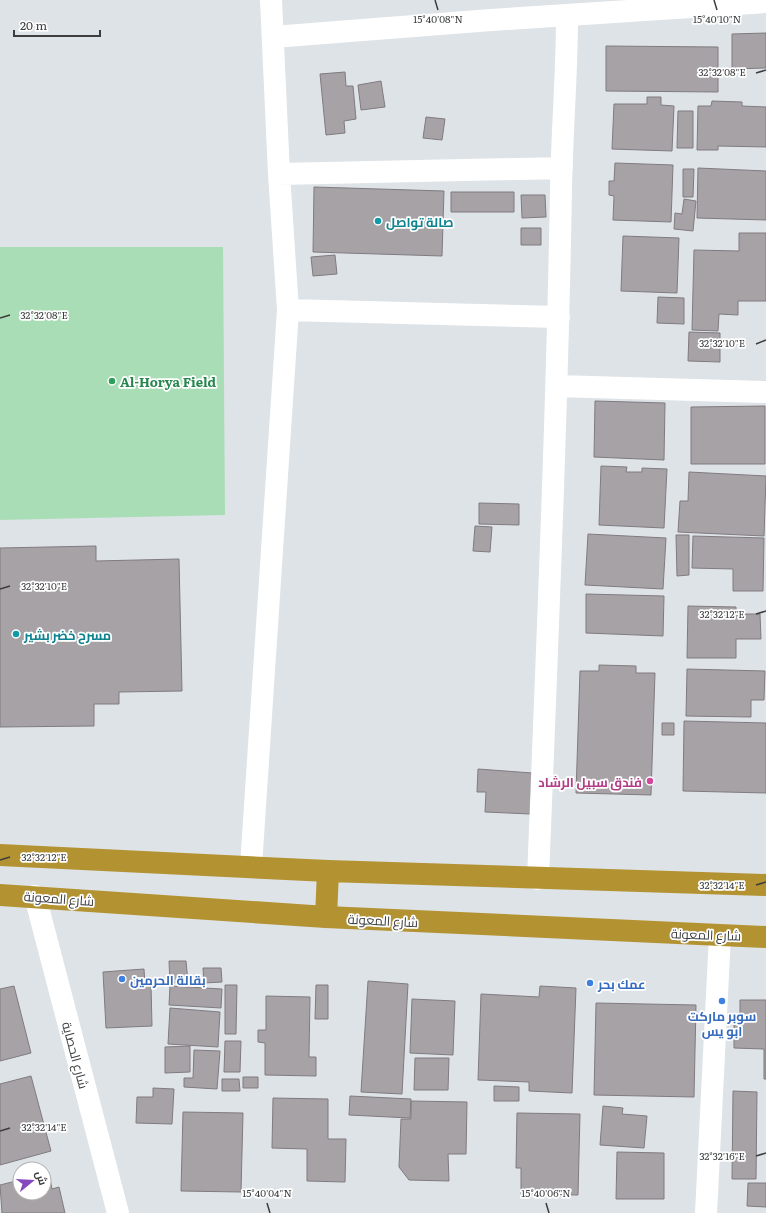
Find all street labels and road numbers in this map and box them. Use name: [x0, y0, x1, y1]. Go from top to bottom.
street label: شارع المعونة: [23, 886, 95, 910]
street label: شارع المعونة: [347, 909, 419, 931]
street label: شارع المعونة: [670, 923, 742, 945]
street label: شارع الحصاية: [58, 1019, 94, 1091]

